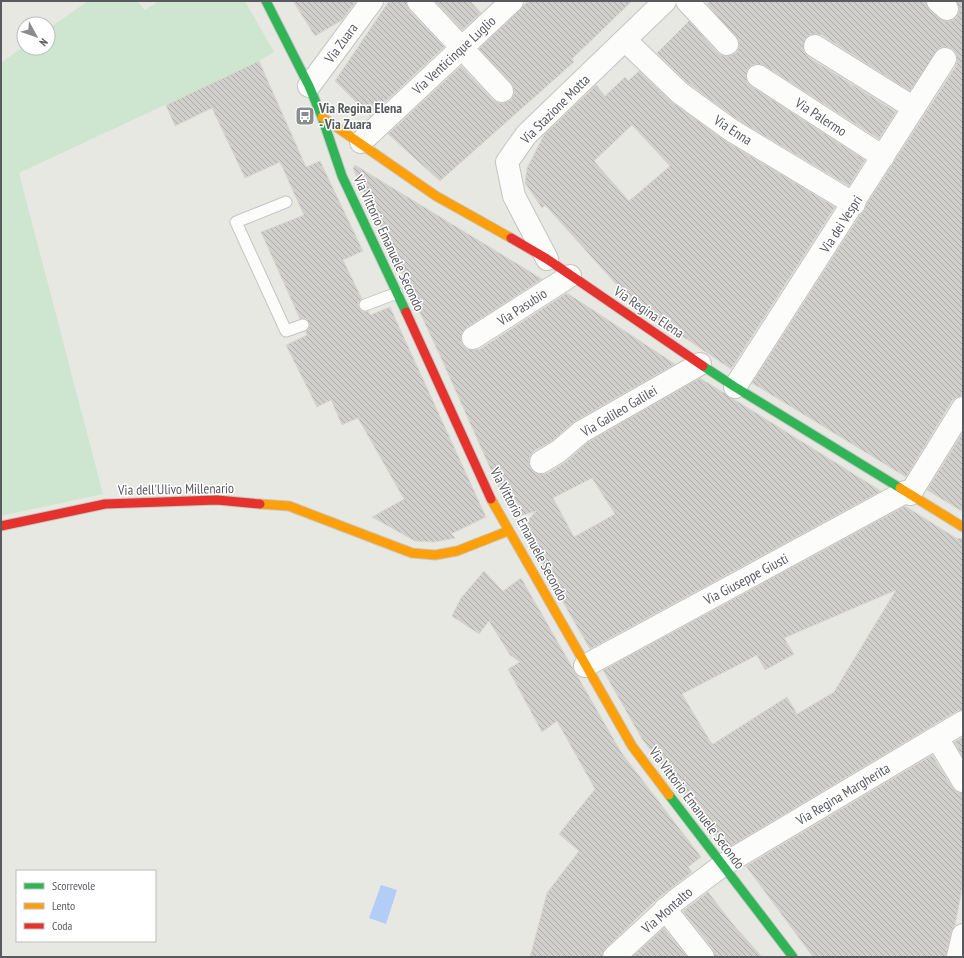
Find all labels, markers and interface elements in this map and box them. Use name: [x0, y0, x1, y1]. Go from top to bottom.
street label: Via Venticinque Luglio: [408, 12, 499, 99]
north arrow: [16, 16, 56, 56]
street label: Via Zuara: [320, 20, 361, 67]
text: N: [36, 36, 51, 49]
street label: Via Stazione Motta: [516, 71, 593, 148]
street label: Via Palermo: [791, 93, 850, 140]
place label: Via Regina Elena - Via Zuara: [318, 99, 402, 133]
bus stop icon: Via Regina Elena - Via Zuara: [294, 105, 316, 127]
street label: Via Enna: [710, 110, 756, 149]
street label: Via Vittorio Emanuele Secondo: [349, 171, 428, 314]
street label: Via dei Vespri: [815, 192, 866, 257]
street label: Via Regina Elena: [610, 281, 687, 342]
street label: Via Pasubio: [493, 284, 550, 330]
street label: Via Galileo Galilei: [577, 381, 660, 441]
street label: Via Vittorio Emanuele Secondo: [486, 463, 572, 604]
street label: Via dell'Ulivo Millenario: [117, 479, 234, 499]
street label: Via Giuseppe Giusti: [700, 549, 791, 609]
street label: Via Vittorio Emanuele Secondo: [645, 743, 749, 873]
street label: Via Regina Margherita: [792, 759, 893, 830]
legend: [16, 870, 156, 942]
text: Scorrevole: [52, 878, 95, 893]
street label: Via Montalto: [637, 883, 696, 938]
text: Lento: [52, 898, 75, 913]
text: Coda: [52, 918, 73, 933]

